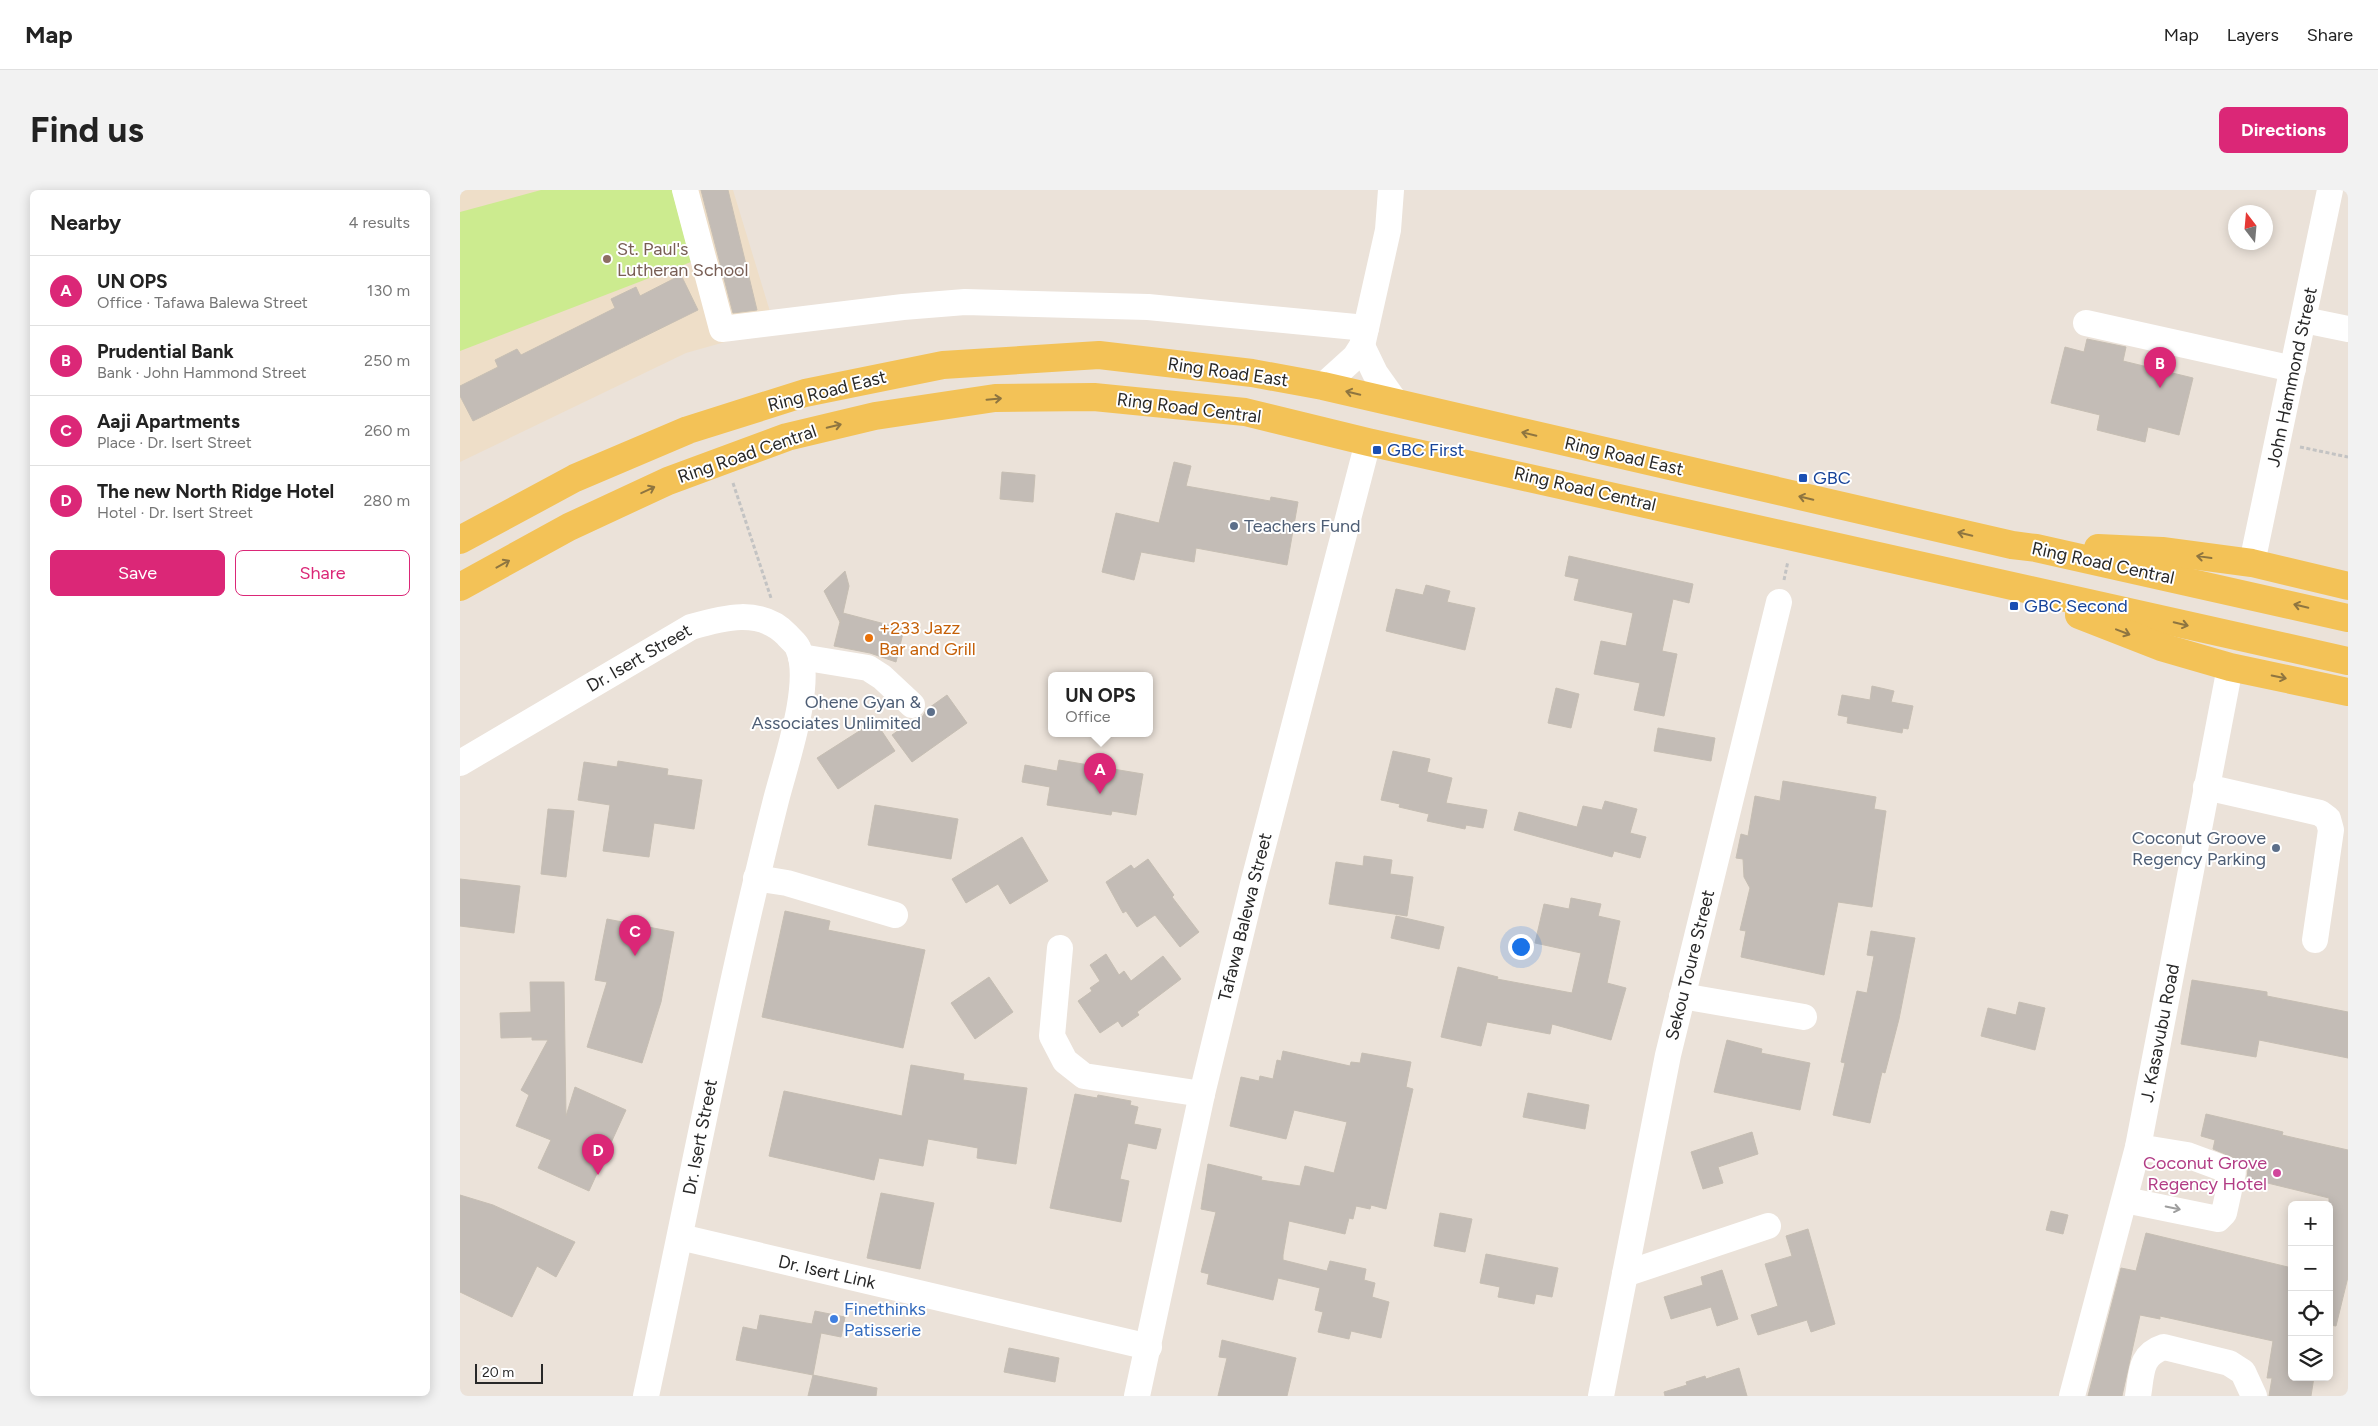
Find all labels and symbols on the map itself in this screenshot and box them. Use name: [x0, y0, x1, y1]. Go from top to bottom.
north arrow: [2228, 205, 2273, 250]
place label: St. Paul's Lutheran School: [617, 238, 749, 281]
marker: St. Paul's Lutheran School: [601, 253, 613, 265]
street label: John Hammond Street: [2262, 285, 2322, 469]
pin: B: [2144, 347, 2176, 388]
street label: Ring Road East: [1166, 353, 1290, 391]
street label: Ring Road East: [765, 366, 889, 416]
street label: Ring Road Central: [1116, 388, 1262, 428]
one-way arrow: [1346, 388, 1362, 397]
one-way arrow: [986, 394, 1002, 404]
street label: Ring Road Central: [675, 420, 819, 488]
one-way arrow: [825, 421, 841, 430]
one-way arrow: [1521, 429, 1537, 438]
street label: Ring Road East: [1562, 432, 1686, 480]
place label: GBC First: [1387, 439, 1465, 461]
marker: GBC First: [1371, 444, 1383, 456]
street label: Ring Road Central: [1512, 462, 1658, 516]
place label: GBC: [1813, 467, 1851, 489]
marker: GBC: [1797, 472, 1809, 484]
one-way arrow: [640, 485, 655, 495]
one-way arrow: [1799, 493, 1815, 502]
place label: Teachers Fund: [1244, 515, 1361, 537]
marker: Teachers Fund: [1228, 520, 1240, 532]
one-way arrow: [1957, 529, 1973, 538]
street label: Ring Road Central: [2030, 537, 2176, 589]
one-way arrow: [2196, 552, 2212, 562]
one-way arrow: [495, 559, 510, 569]
place label: GBC Second: [2024, 595, 2128, 617]
marker: GBC Second: [2008, 600, 2020, 612]
one-way arrow: [2293, 601, 2309, 610]
place label: +233 Jazz Bar and Grill: [879, 617, 976, 660]
street label: Dr. Isert Street: [583, 619, 696, 697]
one-way arrow: [2172, 620, 2188, 629]
one-way arrow: [2115, 628, 2130, 638]
marker: +233 Jazz Bar and Grill: [863, 632, 875, 644]
one-way arrow: [2271, 673, 2287, 682]
place label: Ohene Gyan & Associates Unlimited: [752, 691, 921, 734]
marker: Ohene Gyan & Associates Unlimited: [925, 706, 937, 718]
pin: A: [1084, 753, 1116, 794]
place label: Coconut Groove Regency Parking: [2132, 827, 2266, 870]
street label: Tafawa Balewa Street: [1213, 830, 1277, 1004]
marker: Coconut Groove Regency Parking: [2270, 842, 2282, 854]
street label: Sekou Toure Street: [1661, 887, 1719, 1043]
pin: C: [619, 915, 651, 956]
your location: [1508, 934, 1534, 960]
street label: J. Kasavubu Road: [2136, 962, 2184, 1104]
street label: Dr. Isert Street: [678, 1077, 722, 1197]
pin: D: [582, 1134, 614, 1175]
place label: Coconut Grove Regency Hotel: [2143, 1152, 2267, 1195]
marker: Coconut Grove Regency Hotel: [2271, 1167, 2283, 1179]
one-way arrow: [2165, 1204, 2181, 1213]
street label: Dr. Isert Link: [776, 1250, 878, 1294]
place label: Finethinks Patisserie: [844, 1298, 926, 1341]
marker: Finethinks Patisserie: [828, 1313, 840, 1325]
scale bar: [475, 1361, 542, 1384]

